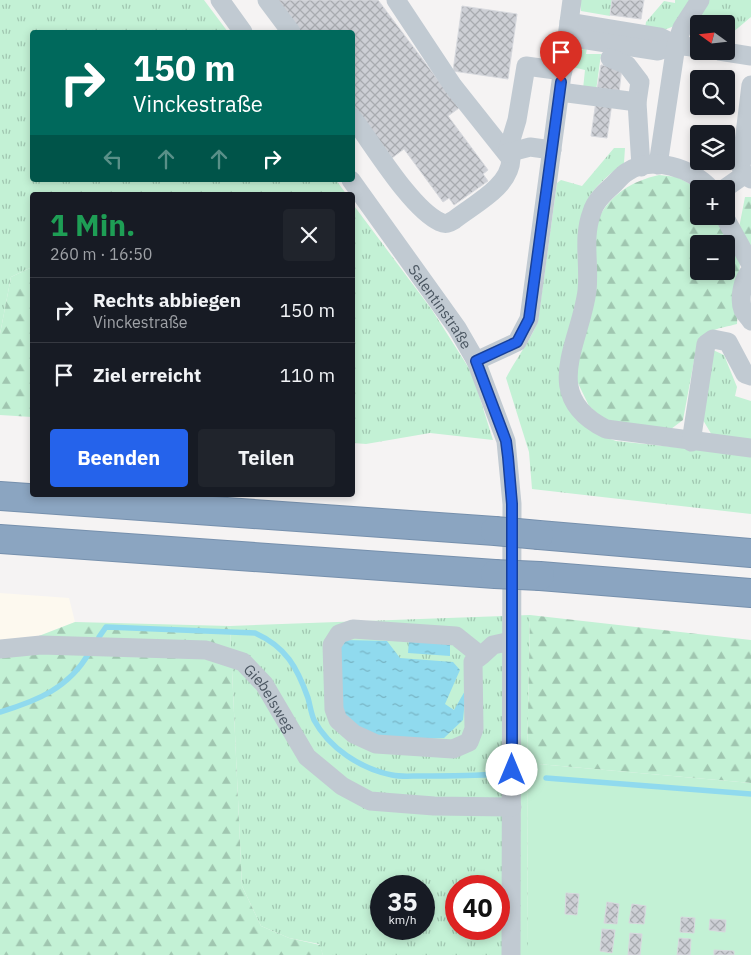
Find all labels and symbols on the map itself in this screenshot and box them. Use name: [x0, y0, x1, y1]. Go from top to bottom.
north arrow: [690, 15, 735, 60]
pin: [540, 31, 582, 82]
street label: Salentinstraße: [405, 260, 476, 352]
street label: Giebelsweg: [240, 660, 299, 735]
position arrow: [485, 743, 537, 795]
speed limit sign: 40: [445, 875, 510, 940]

